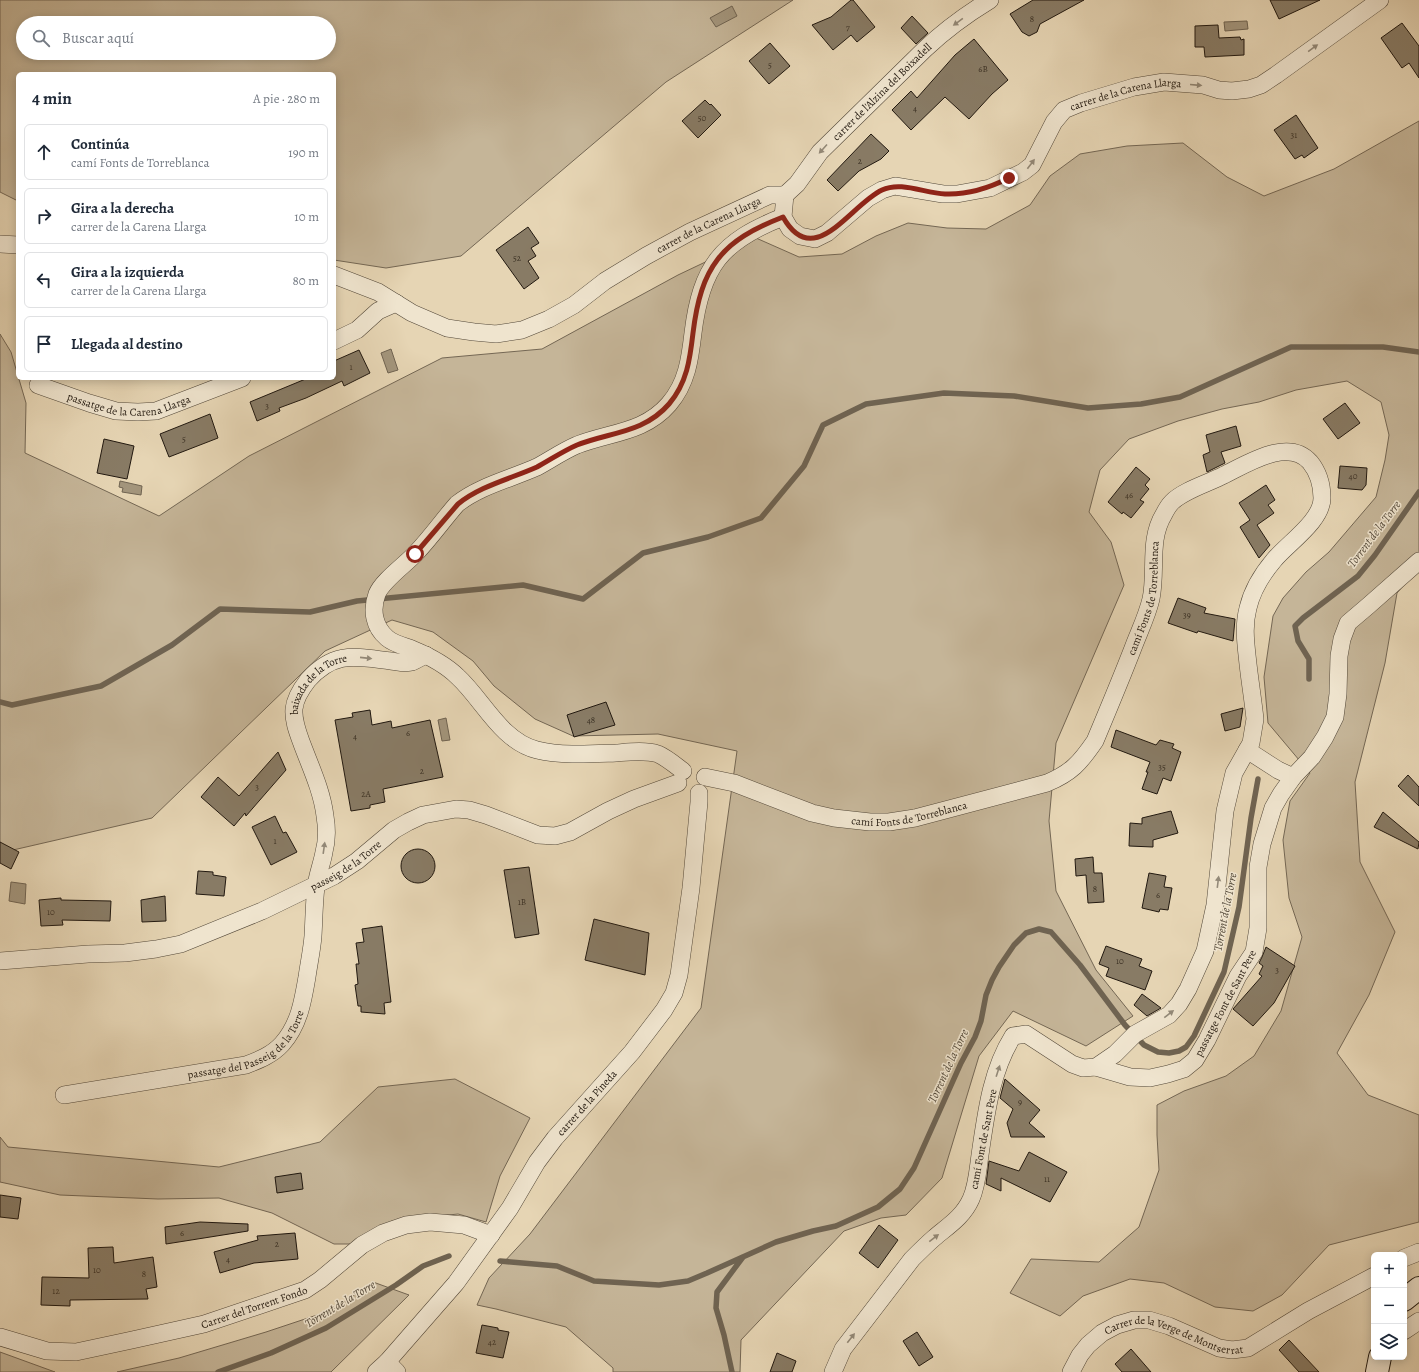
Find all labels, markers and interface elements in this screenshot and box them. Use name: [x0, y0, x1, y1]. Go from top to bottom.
house number: 8: [1030, 13, 1034, 25]
search box: [16, 16, 336, 60]
one-way arrow: [952, 17, 963, 26]
house number: 7: [846, 21, 850, 33]
icon: search: [30, 27, 52, 49]
text: Buscar aquí: [62, 28, 134, 48]
street label: carrer de l'Alzina del Boixadell: [829, 40, 935, 144]
one-way arrow: [1308, 44, 1318, 52]
house number: 5: [768, 59, 772, 71]
house number: 6B: [978, 63, 988, 75]
street label: carrer de la Carena Llarga: [1068, 75, 1183, 115]
one-way arrow: [1190, 82, 1202, 88]
text: 4 min: [32, 87, 72, 110]
text: A pie · 280 m: [253, 90, 320, 107]
house number: 4: [913, 102, 917, 114]
house number: 50: [698, 112, 707, 124]
house number: 31: [1291, 129, 1297, 141]
text: Continúa: [71, 134, 129, 154]
icon: ahead: [33, 141, 55, 163]
text: 190 m: [288, 144, 319, 161]
one-way arrow: [818, 144, 827, 154]
text: camí Fonts de Torreblanca: [71, 154, 209, 171]
house number: 2: [858, 155, 863, 167]
one-way arrow: [1027, 158, 1035, 169]
route end: [1000, 169, 1018, 187]
street label: carrer de la Carena Llarga: [654, 193, 764, 257]
text: Gira a la derecha: [71, 198, 174, 218]
icon: right: [33, 205, 55, 227]
text: 10 m: [294, 208, 319, 225]
text: carrer de la Carena Llarga: [71, 218, 207, 235]
house number: 52: [513, 252, 522, 264]
text: Gira a la izquierda: [71, 262, 184, 282]
icon: left: [33, 269, 55, 291]
text: 80 m: [292, 272, 319, 289]
text: carrer de la Carena Llarga: [71, 282, 207, 299]
icon: arrive: [33, 333, 55, 355]
text: Llegada al destino: [71, 334, 183, 354]
house number: 1: [349, 361, 353, 373]
street label: passatge de la Carena Llarga: [65, 389, 193, 420]
house number: 3: [265, 400, 269, 412]
house number: 5: [182, 433, 186, 445]
house number: 40: [1349, 470, 1358, 482]
house number: 46: [1125, 489, 1133, 501]
water label: Torrent de la Torre: [1344, 497, 1405, 571]
street label: camí Fonts de Torreblanca: [1124, 539, 1163, 657]
route start: [406, 545, 424, 563]
house number: 39: [1183, 609, 1191, 621]
street label: baixada de la Torre: [287, 651, 348, 715]
one-way arrow: [360, 655, 372, 661]
house number: 48: [587, 714, 595, 726]
house number: 6: [406, 727, 410, 739]
house number: 4: [353, 730, 357, 742]
house number: 35: [1158, 761, 1166, 773]
house number: 2: [420, 765, 425, 777]
house number: 3: [255, 781, 259, 793]
house number: 2A: [361, 788, 372, 800]
street label: camí Fonts de Torreblanca: [851, 797, 970, 830]
house number: 1: [273, 835, 277, 847]
street label: passeig de la Torre: [308, 837, 385, 895]
one-way arrow: [321, 842, 327, 855]
water label: Torrent de la Torre: [1210, 871, 1241, 953]
one-way arrow: [1215, 876, 1221, 888]
house number: 8: [1093, 883, 1097, 895]
house number: 6: [1156, 889, 1160, 901]
house number: 1B: [518, 896, 526, 908]
house number: 10: [47, 906, 55, 918]
street label: passatge Font de Sant Pere: [1191, 947, 1260, 1059]
house number: 10: [1116, 955, 1124, 967]
house number: 3: [1275, 964, 1279, 976]
street label: passatge del Passeig de la Torre: [186, 1008, 308, 1083]
one-way arrow: [1163, 1010, 1174, 1019]
water label: Torrent de la Torre: [924, 1026, 972, 1105]
one-way arrow: [995, 1064, 1001, 1076]
street label: carrer de la Pineda: [554, 1066, 621, 1139]
street label: camí Font de Sant Pere: [966, 1088, 1001, 1190]
house number: 9: [1018, 1096, 1022, 1108]
house number: 11: [1044, 1173, 1050, 1185]
house number: 6: [180, 1227, 184, 1239]
one-way arrow: [929, 1234, 940, 1242]
house number: 2: [275, 1238, 280, 1250]
map controls: [1371, 1252, 1407, 1360]
button: +: [1371, 1252, 1407, 1288]
house number: 4: [226, 1253, 230, 1265]
house number: 10: [93, 1264, 101, 1276]
house number: 8: [142, 1268, 146, 1280]
water label: Torrent de la Torre: [302, 1276, 379, 1331]
street label: Carrer del Torrent Fondo: [199, 1283, 310, 1332]
house number: 12: [52, 1285, 60, 1297]
button: −: [1371, 1288, 1407, 1324]
street label: Carrer de la Verge de Montserrat: [1102, 1313, 1245, 1358]
button: layers: [1371, 1324, 1407, 1360]
one-way arrow: [847, 1332, 856, 1343]
house number: 42: [488, 1336, 497, 1348]

